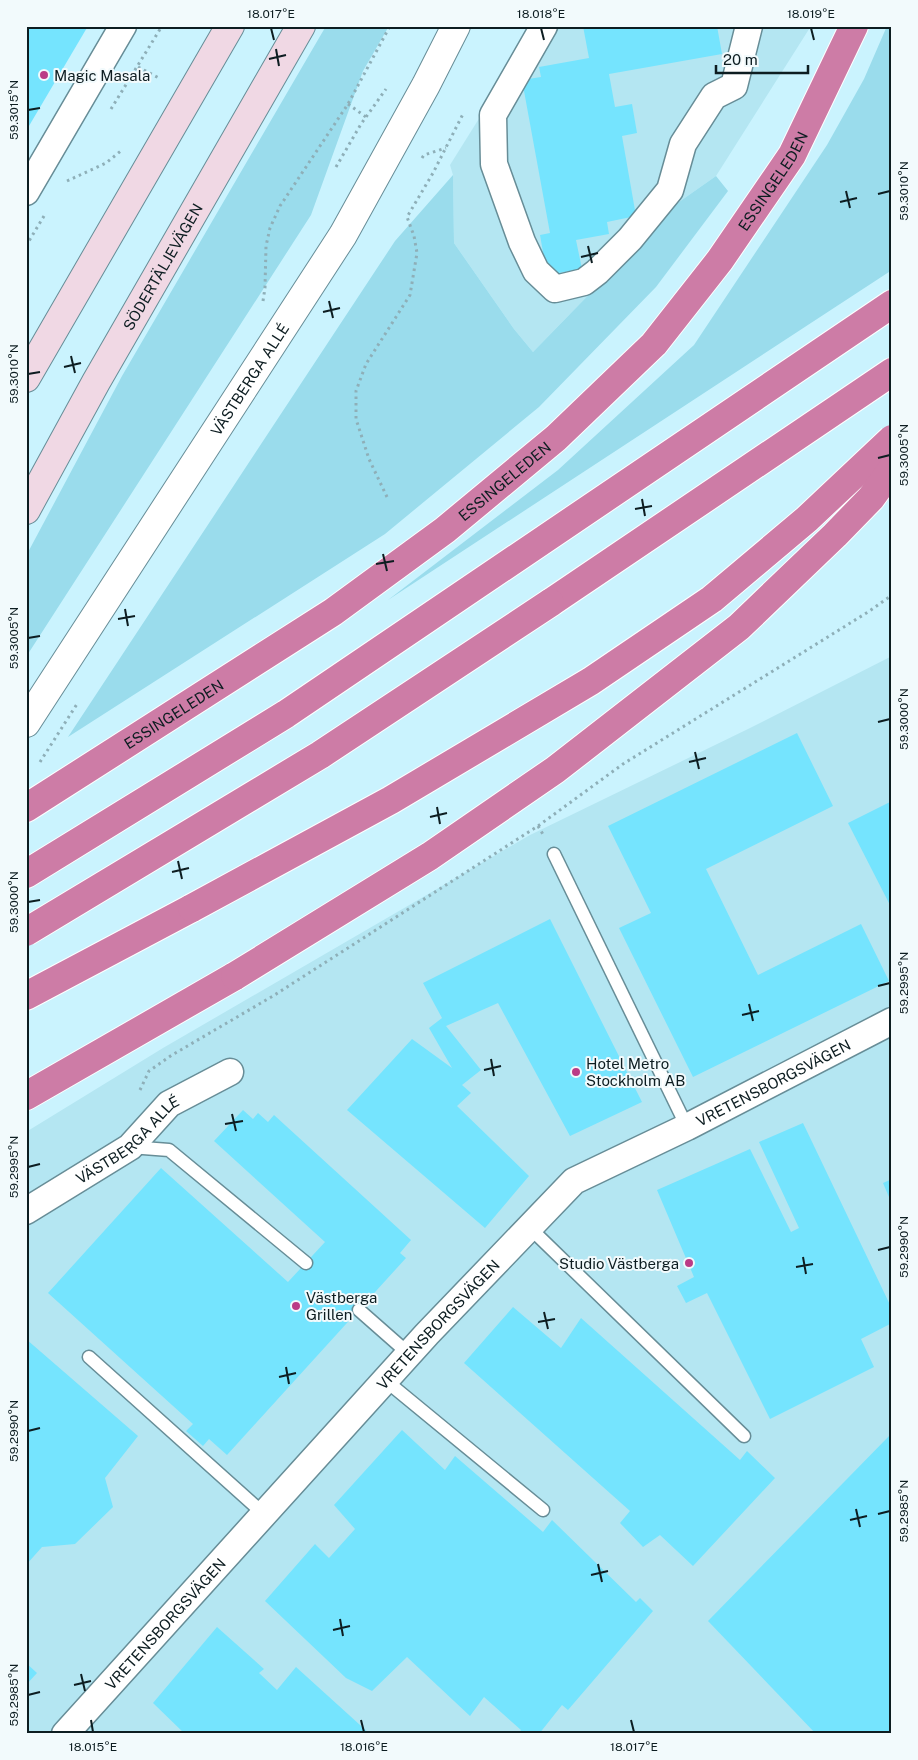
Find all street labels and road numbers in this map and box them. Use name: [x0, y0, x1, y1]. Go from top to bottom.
street label: ESSINGELEDEN: [734, 129, 811, 234]
street label: SÖDERTÄLJEVÄGEN: [119, 200, 206, 333]
street label: VÄSTBERGA ALLÉ: [207, 320, 292, 438]
street label: ESSINGELEDEN: [455, 438, 554, 524]
street label: ESSINGELEDEN: [121, 676, 226, 752]
street label: VRETENSBORGSVÄGEN: [693, 1035, 853, 1129]
street label: VÄSTBERGA ALLÉ: [73, 1092, 182, 1187]
street label: VRETENSBORGSVÄGEN: [373, 1256, 503, 1392]
street label: VRETENSBORGSVÄGEN: [101, 1554, 229, 1693]

